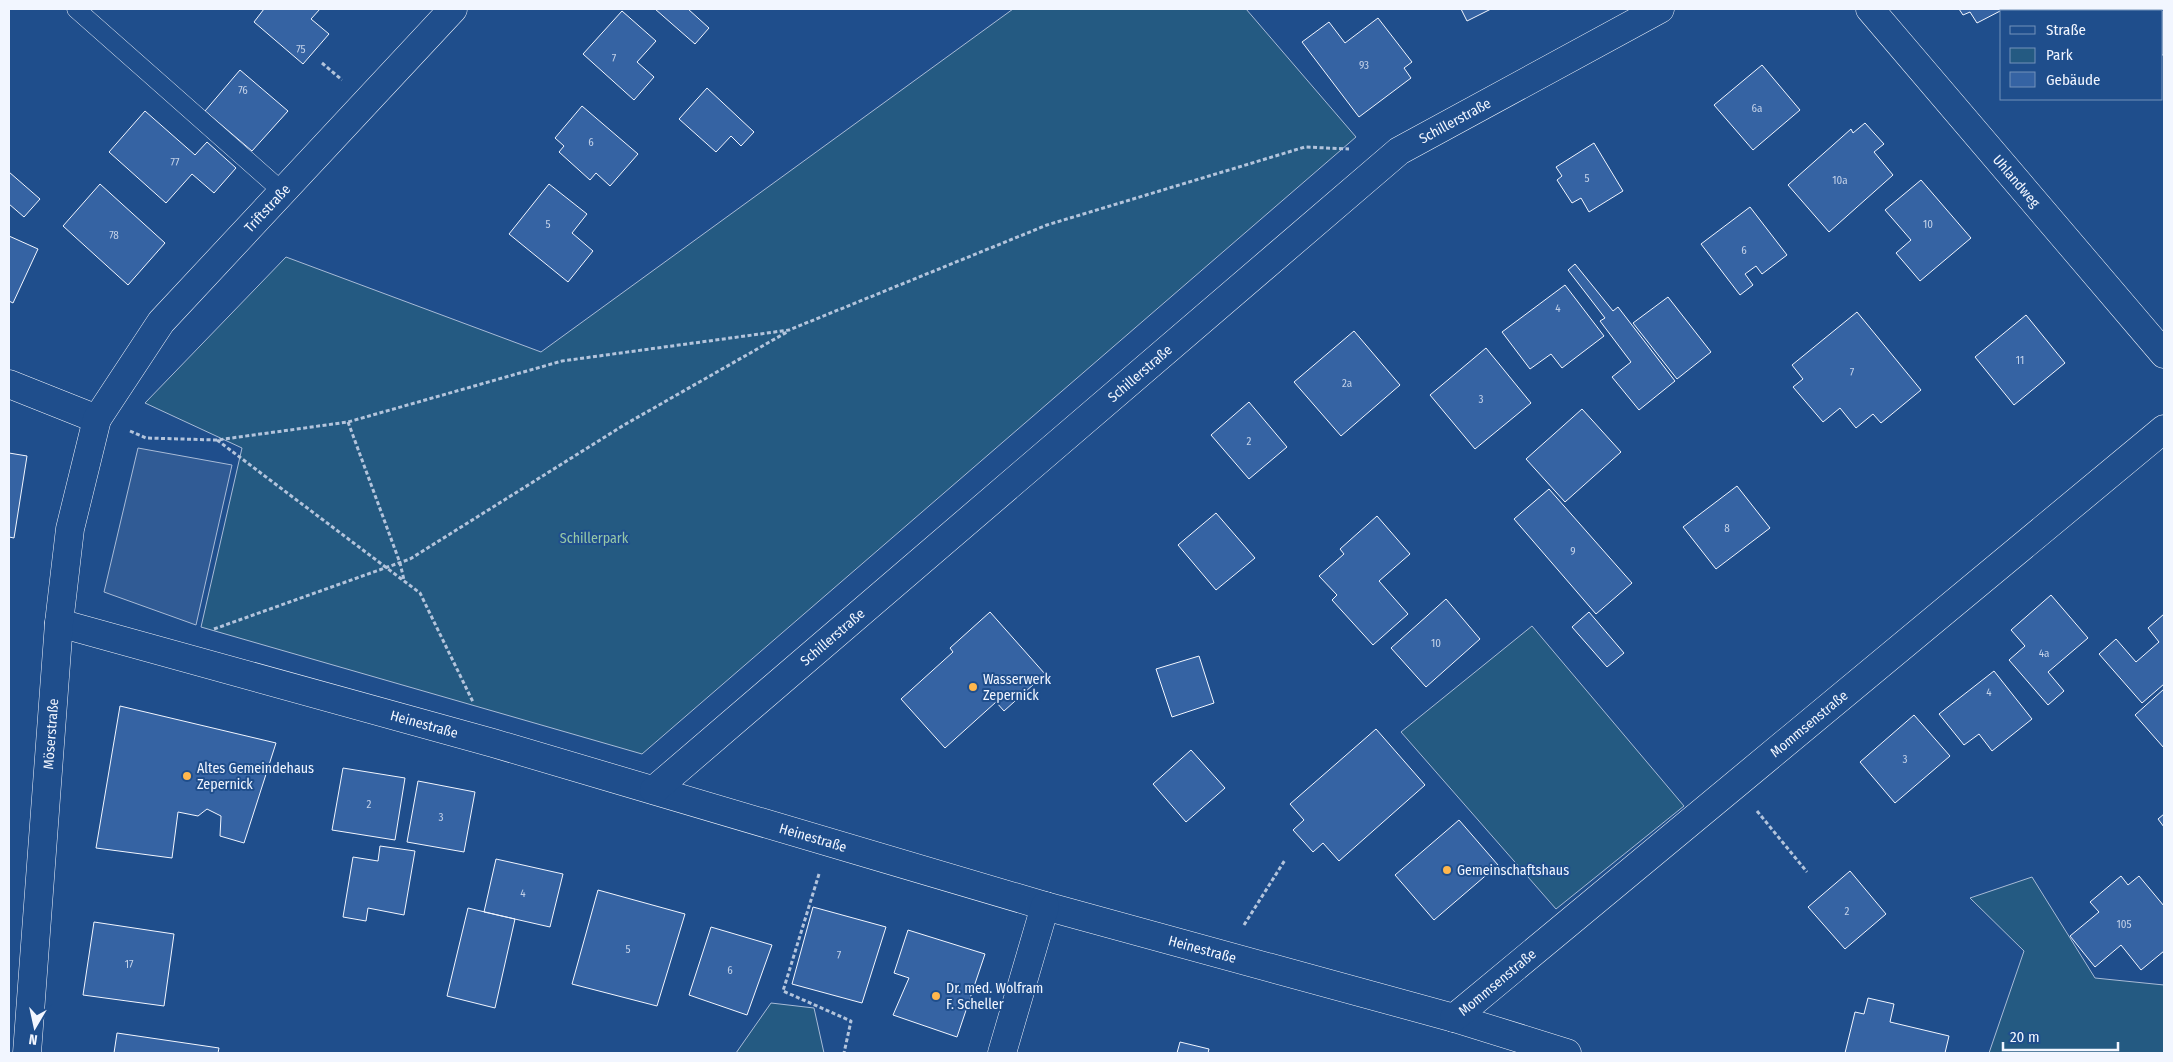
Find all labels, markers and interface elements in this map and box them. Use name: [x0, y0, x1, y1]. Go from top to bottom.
legend: [2000, 10, 2163, 100]
text: Straße: [2046, 21, 2086, 39]
house number: 75: [296, 43, 306, 56]
text: Park: [2046, 46, 2073, 64]
house number: 7: [612, 52, 617, 65]
house number: 93: [1359, 59, 1369, 72]
text: Gebäude: [2046, 71, 2101, 89]
house number: 76: [238, 84, 248, 97]
street label: Schillerstraße: [1416, 94, 1494, 147]
house number: 6a: [1752, 102, 1762, 115]
house number: 6: [588, 136, 594, 149]
street label: Uhlandweg: [1989, 151, 2044, 211]
house number: 77: [171, 156, 180, 169]
house number: 5: [1584, 172, 1590, 185]
house number: 10a: [1832, 174, 1848, 187]
street label: Triftstraße: [241, 180, 294, 236]
house number: 5: [545, 218, 551, 231]
house number: 10: [1923, 218, 1933, 231]
house number: 78: [109, 229, 119, 242]
house number: 6: [1741, 244, 1747, 257]
house number: 4: [1555, 302, 1561, 315]
street label: Schillerstraße: [1104, 341, 1175, 406]
house number: 11: [2016, 354, 2024, 367]
house number: 7: [1850, 366, 1855, 379]
house number: 2a: [1342, 377, 1352, 390]
house number: 3: [1479, 393, 1484, 406]
house number: 2: [1247, 435, 1252, 448]
house number: 8: [1724, 522, 1730, 535]
park label: Schillerpark: [560, 530, 629, 547]
house number: 9: [1570, 545, 1576, 558]
street label: Schillerstraße: [797, 605, 868, 669]
house number: 10: [1431, 637, 1441, 650]
house number: 4a: [2039, 647, 2049, 660]
place label: Wasserwerk Zepernick: [983, 671, 1051, 704]
marker: Wasserwerk Zepernick: [967, 681, 979, 693]
house number: 4: [1986, 686, 1992, 699]
street label: Mommsenstraße: [1767, 687, 1851, 761]
street label: Möserstraße: [40, 698, 62, 770]
street label: Heinestraße: [389, 707, 460, 741]
house number: 3: [1903, 753, 1908, 766]
place label: Altes Gemeindehaus Zepernick: [197, 760, 314, 793]
marker: Altes Gemeindehaus Zepernick: [181, 770, 193, 782]
house number: 2: [367, 798, 372, 811]
house number: 3: [439, 811, 444, 824]
street label: Heinestraße: [777, 820, 849, 856]
place label: Gemeinschaftshaus: [1457, 862, 1569, 879]
marker: Gemeinschaftshaus: [1441, 864, 1453, 876]
house number: 4: [520, 887, 526, 900]
house number: 2: [1845, 905, 1850, 918]
house number: 105: [2116, 918, 2132, 931]
street label: Heinestraße: [1167, 932, 1238, 966]
house number: 5: [625, 943, 631, 956]
street label: Mommsenstraße: [1455, 945, 1539, 1019]
house number: 7: [837, 949, 842, 962]
house number: 17: [125, 958, 134, 971]
house number: 6: [727, 964, 733, 977]
place label: Dr. med. Wolfram F. Scheller: [946, 980, 1043, 1013]
marker: Dr. med. Wolfram F. Scheller: [930, 990, 942, 1002]
north arrow: [10, 1002, 60, 1052]
scale bar: [2003, 1020, 2118, 1052]
text: 20 m: [2010, 1028, 2040, 1046]
text: N: [28, 1030, 39, 1048]

